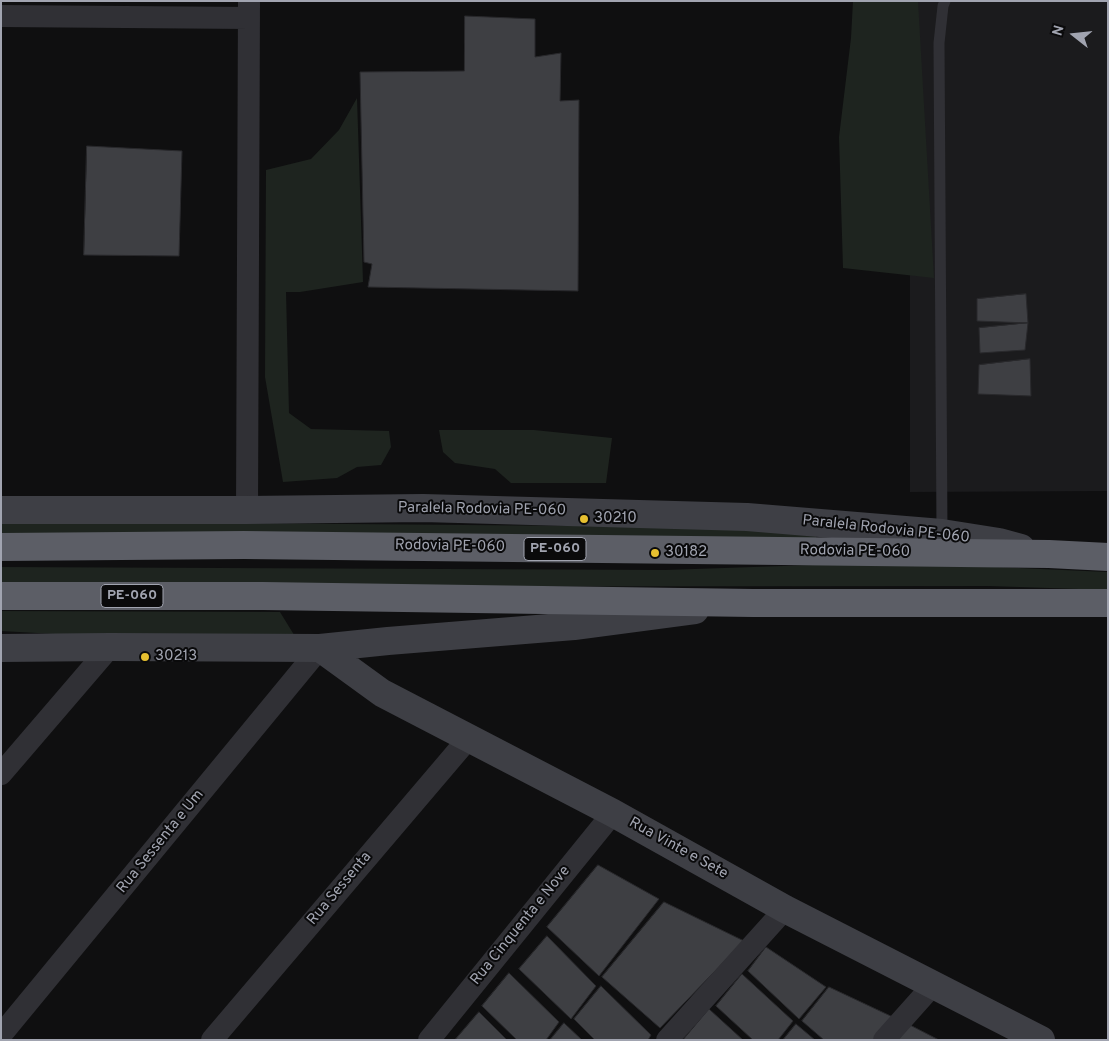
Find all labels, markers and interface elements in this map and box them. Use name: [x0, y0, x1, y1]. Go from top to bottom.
north arrow: [1049, 10, 1099, 60]
text: N: [1050, 24, 1069, 38]
street label: Paralela Rodovia PE-060: [398, 500, 566, 520]
place label: 30210: [594, 510, 637, 528]
street label: Paralela Rodovia PE-060: [801, 512, 971, 548]
marker: 30210: [578, 513, 590, 525]
street label: Rodovia PE-060: [395, 537, 505, 557]
road number: PE-060: [524, 538, 586, 560]
street label: Rodovia PE-060: [800, 542, 910, 562]
place label: 30182: [665, 544, 707, 562]
marker: 30182: [649, 547, 661, 559]
road number: PE-060: [101, 584, 163, 608]
place label: 30213: [155, 648, 197, 666]
marker: 30213: [139, 651, 151, 663]
street label: Rua Sessenta e Um: [114, 786, 208, 898]
street label: Rua Vinte e Sete: [625, 814, 731, 884]
street label: Rua Sessenta: [304, 849, 376, 929]
street label: Rua Cinquenta e Nove: [467, 863, 575, 989]

